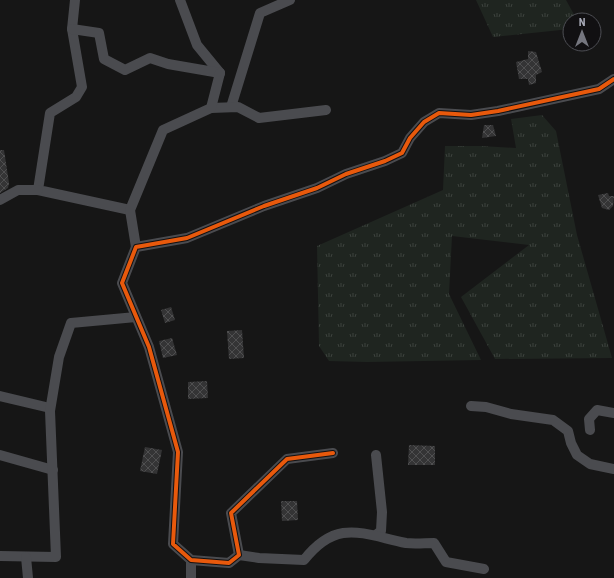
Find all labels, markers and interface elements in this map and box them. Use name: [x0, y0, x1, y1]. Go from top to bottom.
north arrow: [562, 12, 602, 52]
text: N: [579, 16, 586, 29]

